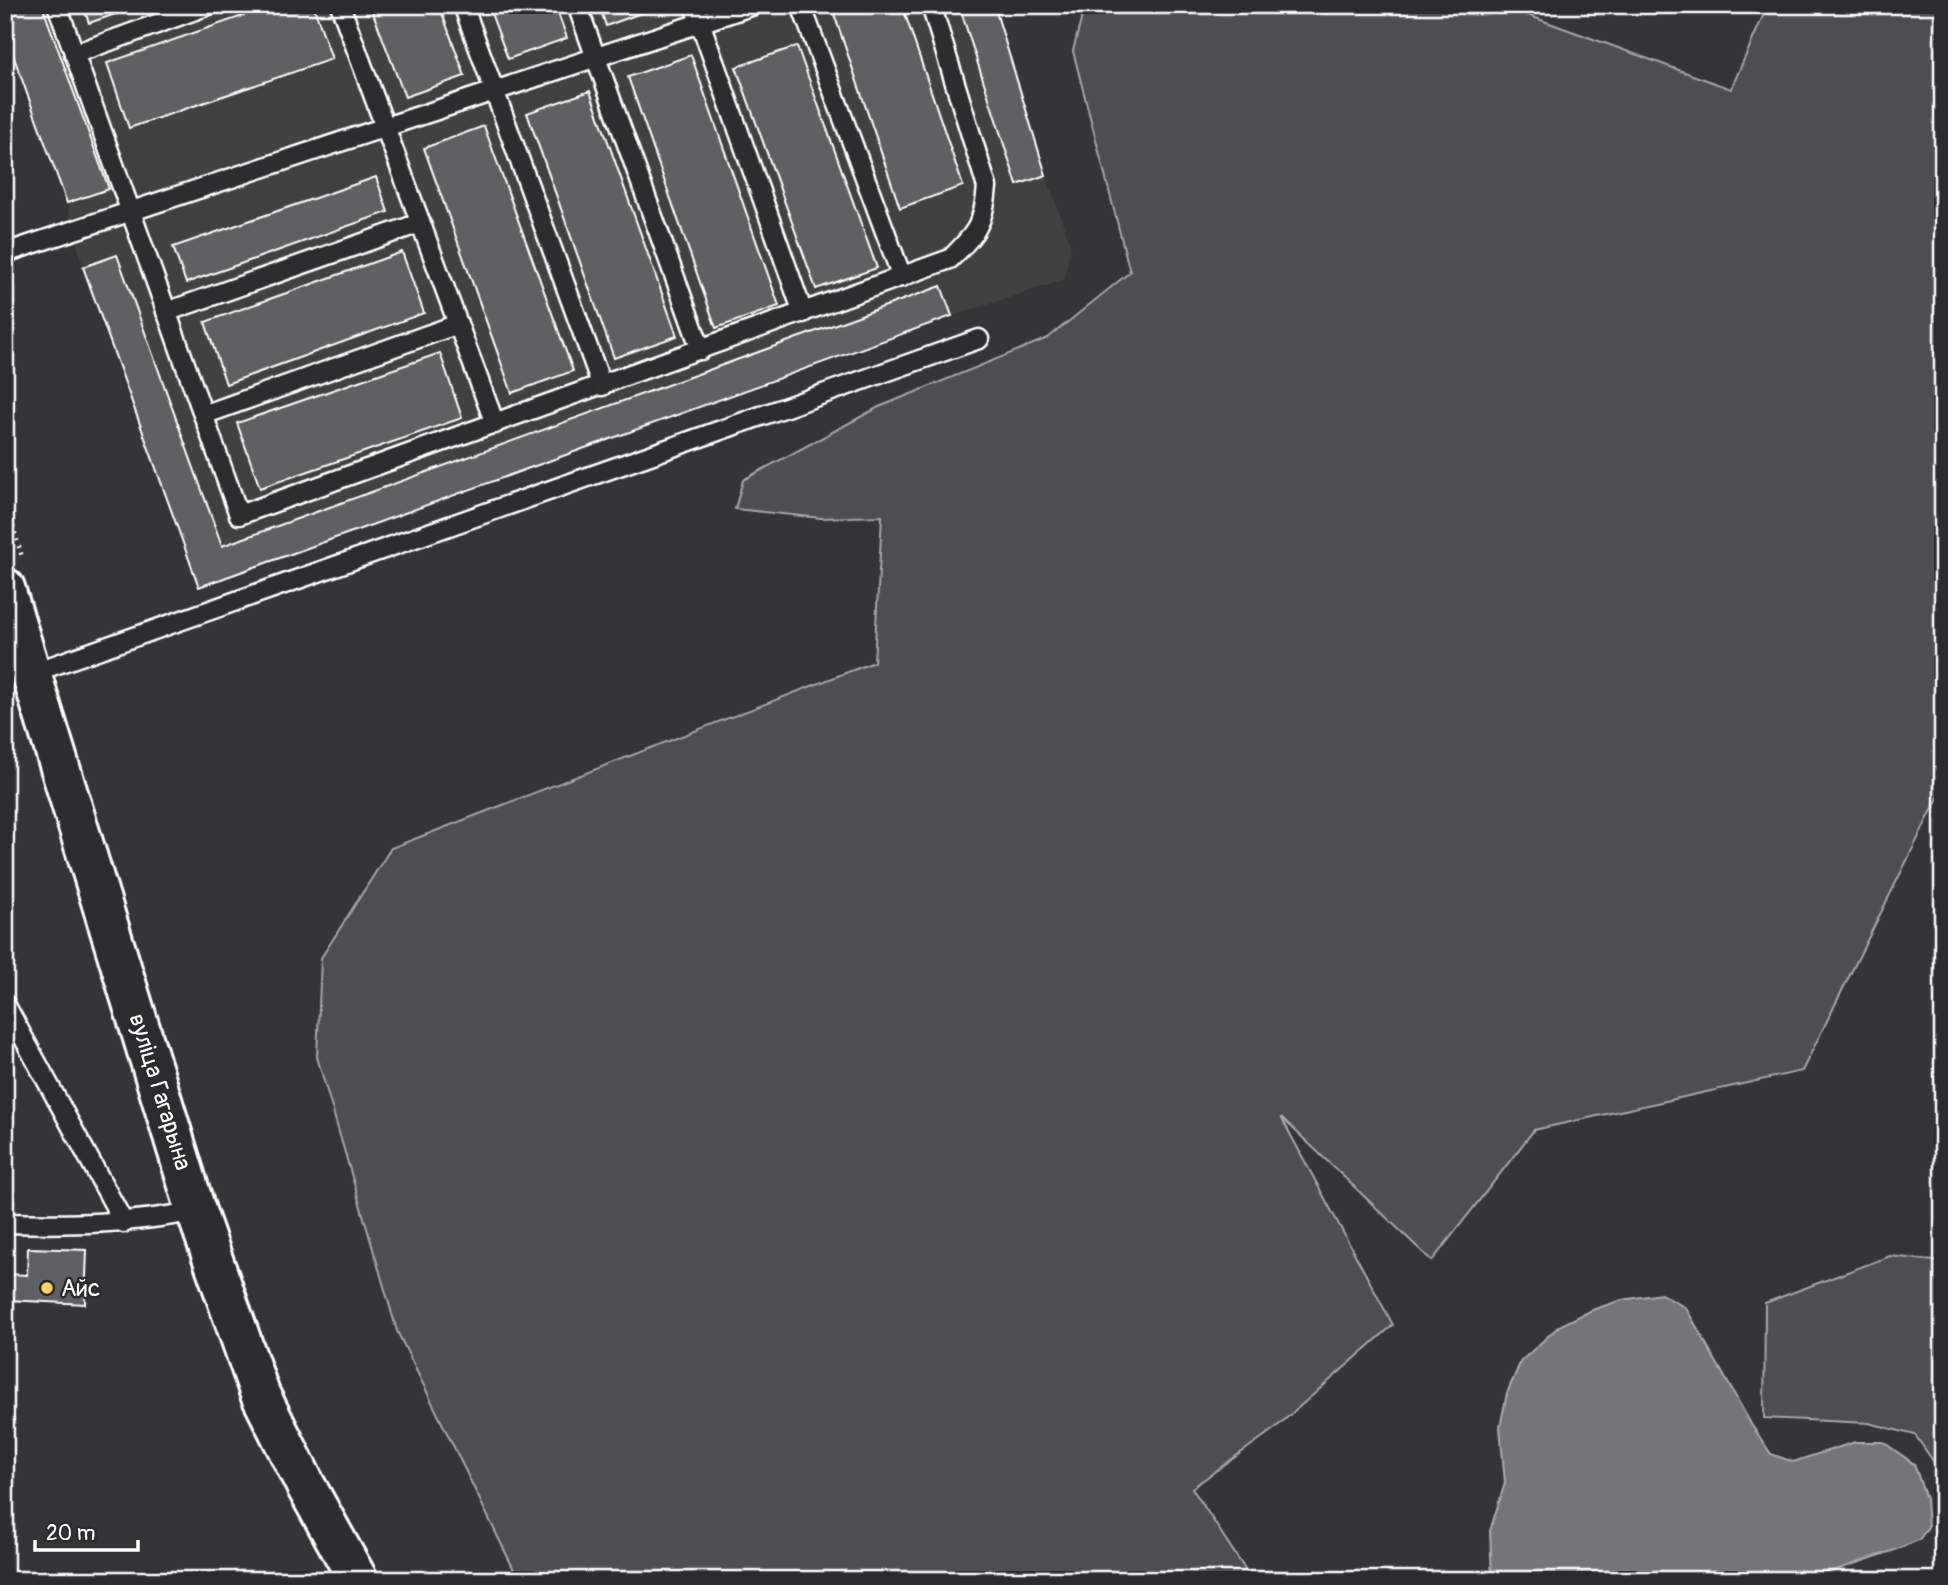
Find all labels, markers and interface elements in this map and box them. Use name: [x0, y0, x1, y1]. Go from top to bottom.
street label: вуліца Гагарына: [122, 1010, 198, 1174]
place label: Айс: [61, 1274, 100, 1303]
marker: Айс: [39, 1280, 55, 1296]
scale bar: [35, 1508, 138, 1552]
text: 20 m: [46, 1520, 95, 1547]

